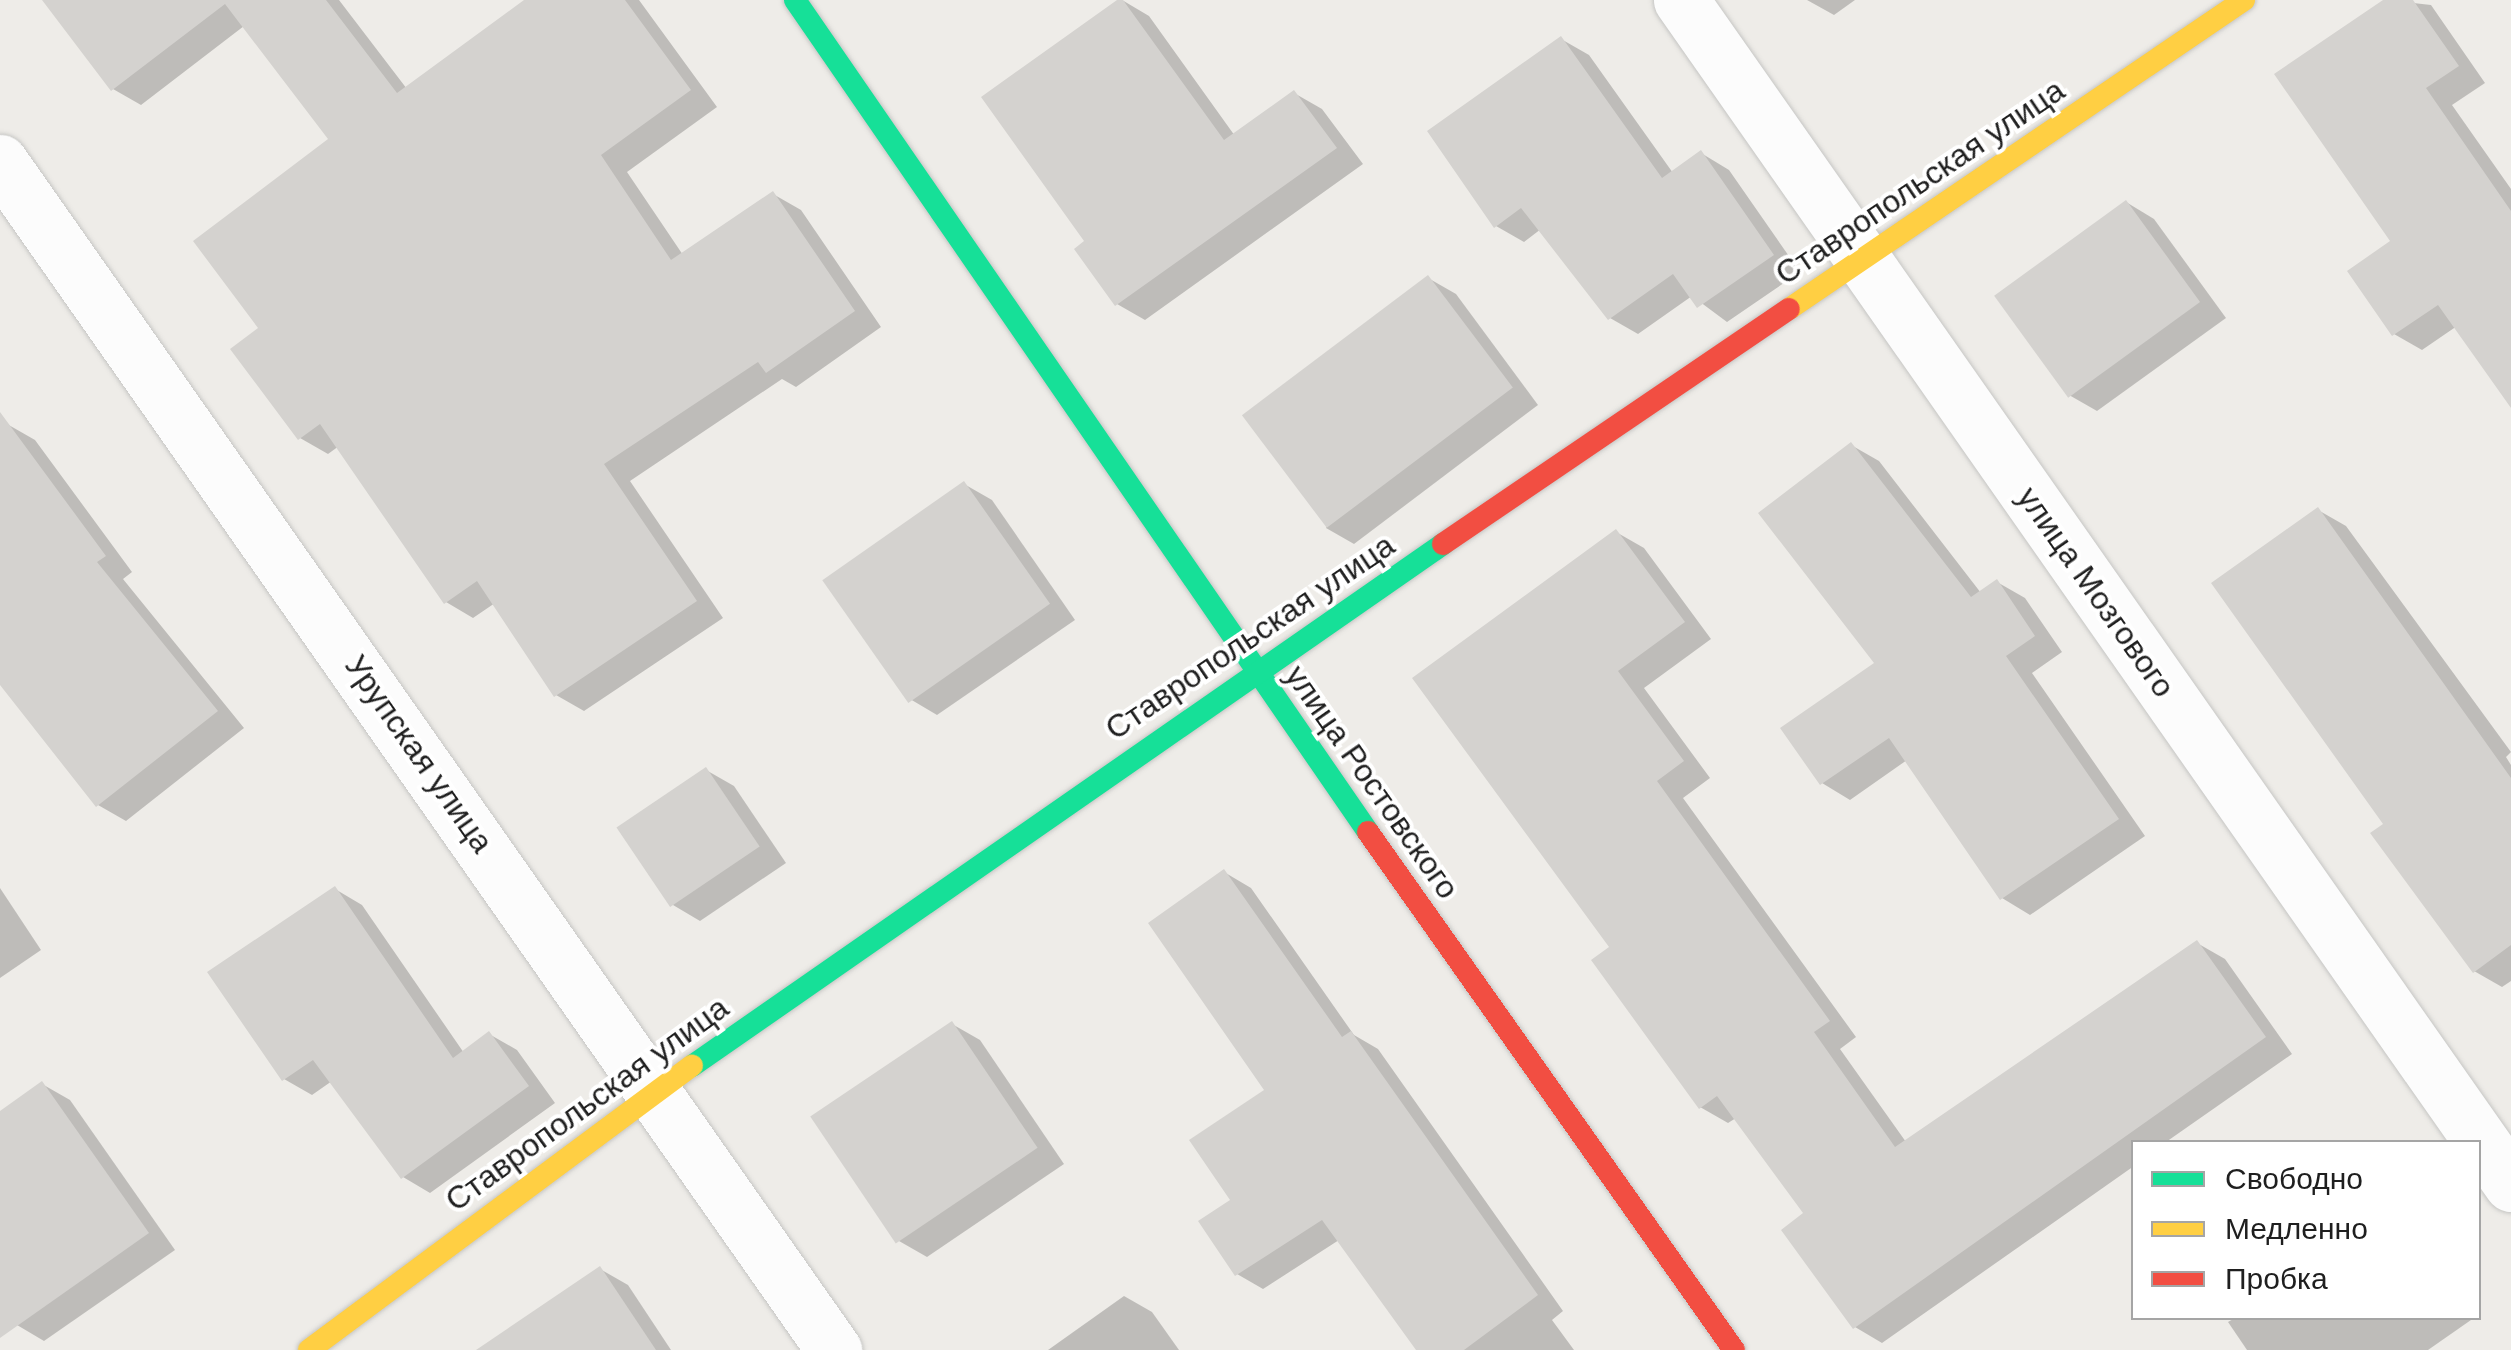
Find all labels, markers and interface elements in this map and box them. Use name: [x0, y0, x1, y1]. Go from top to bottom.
street label: Ставропольская улица: [1768, 71, 2072, 293]
street label: улица Мозгового: [2009, 479, 2183, 705]
street label: Ставропольская улица: [1098, 526, 1402, 748]
street label: Урупская улица: [337, 648, 501, 860]
street label: улица Ростовского: [1277, 658, 1467, 906]
street label: Ставропольская улица: [438, 988, 736, 1220]
legend: [2131, 1140, 2481, 1320]
text: Свободно: [2225, 1162, 2363, 1195]
text: Медленно: [2225, 1212, 2368, 1245]
text: Пробка: [2225, 1262, 2328, 1295]

